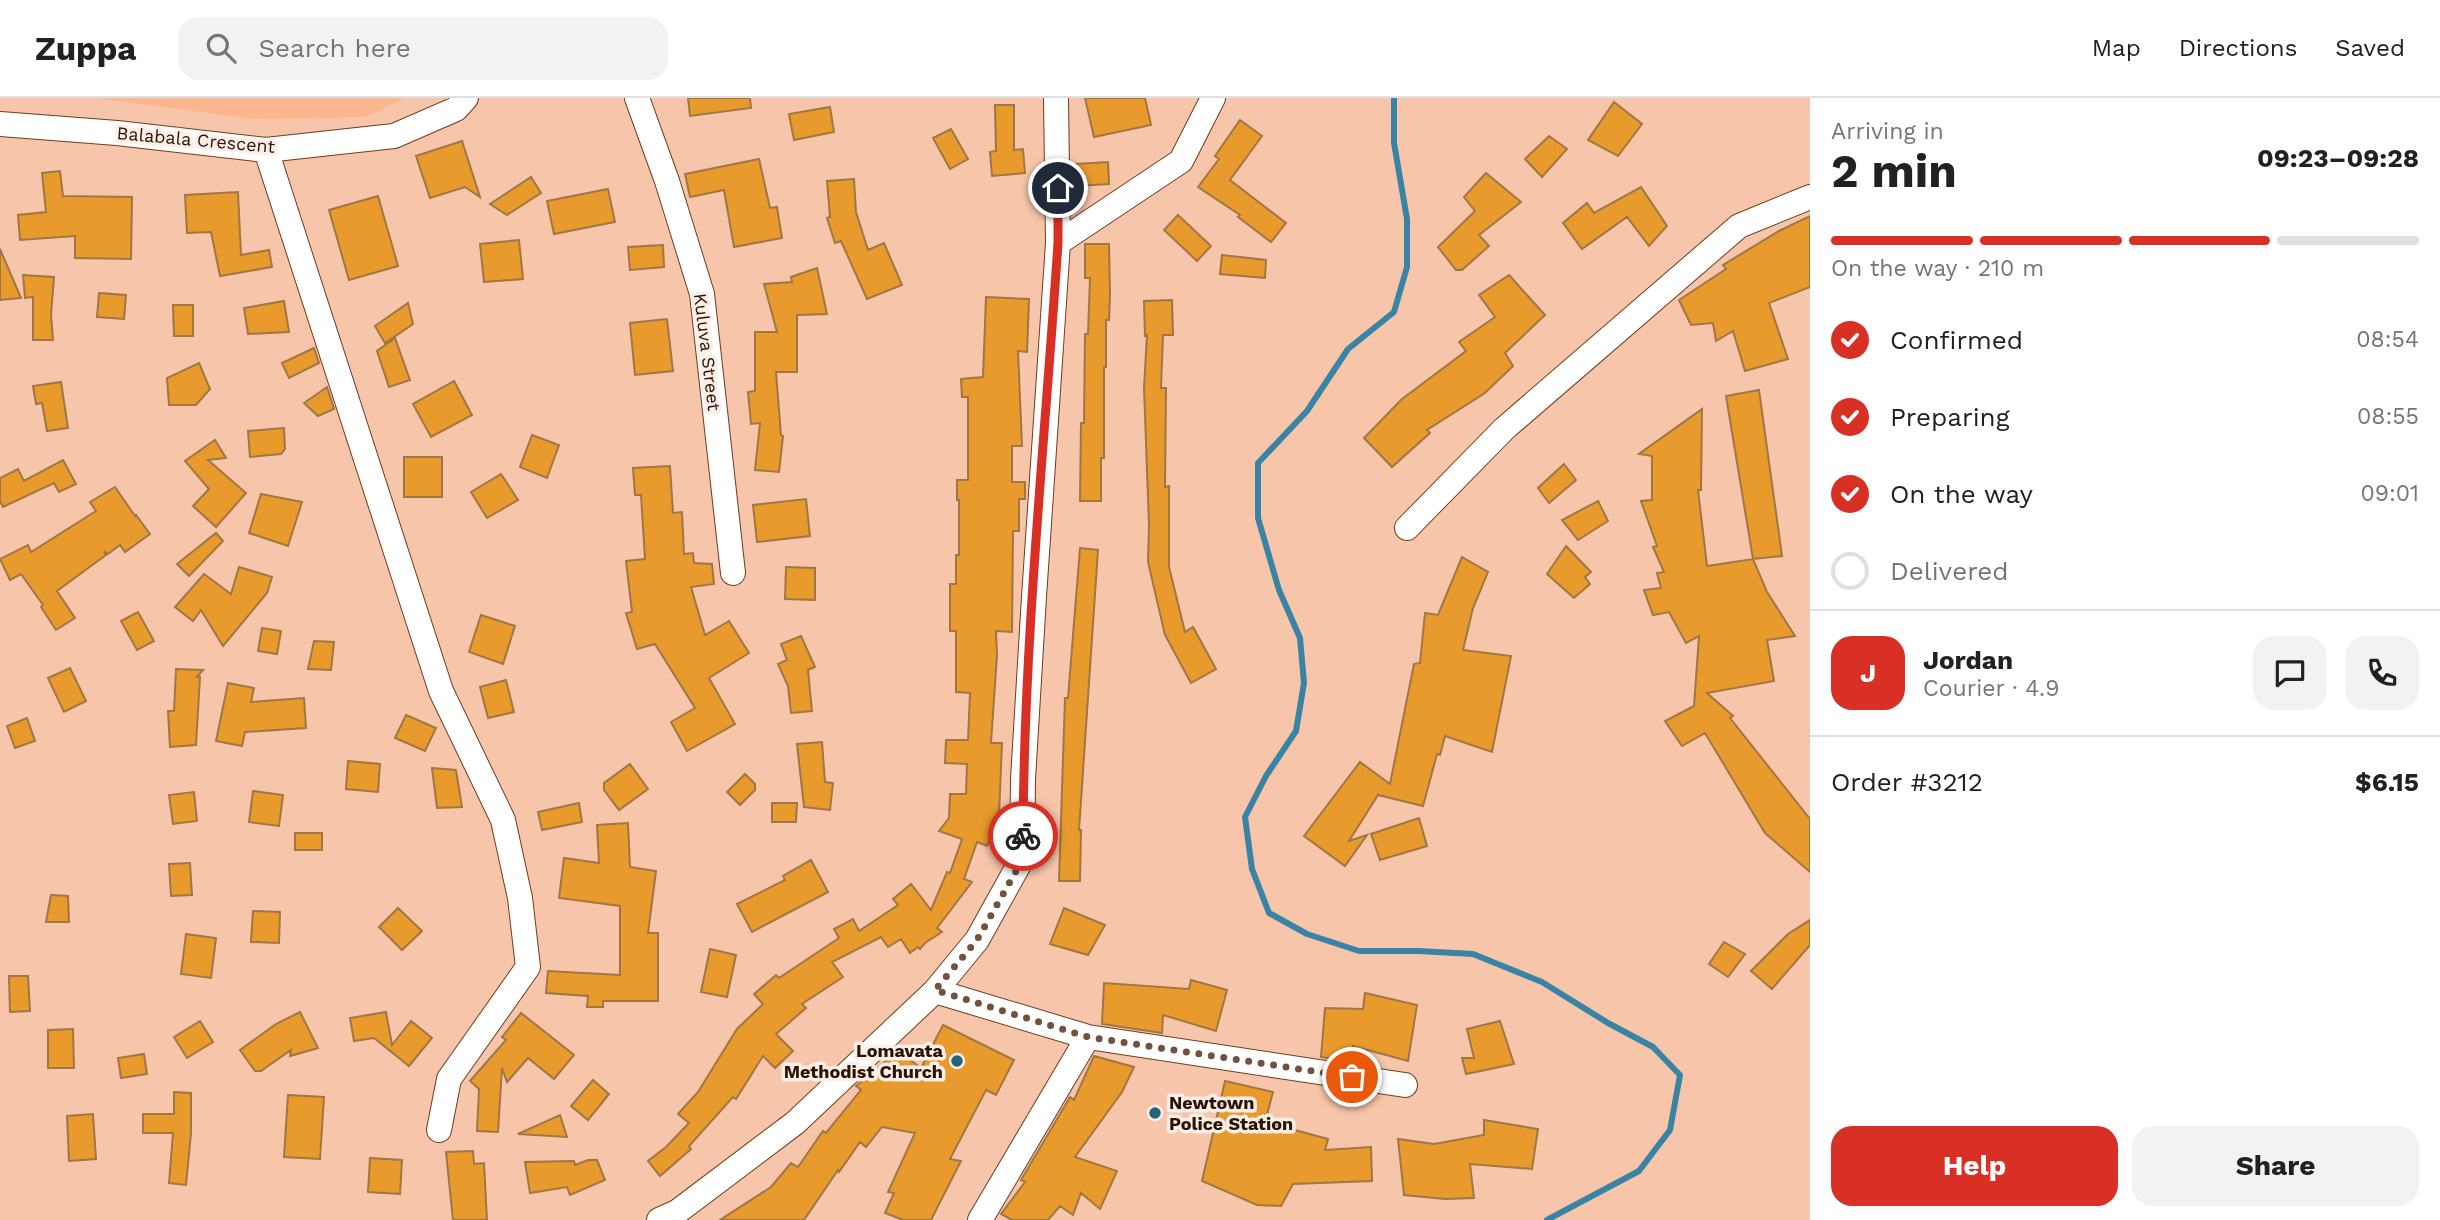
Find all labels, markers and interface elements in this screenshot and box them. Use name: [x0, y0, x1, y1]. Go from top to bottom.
search box: [178, 17, 668, 80]
text: Zuppa: [35, 29, 136, 68]
icon: search: [202, 29, 240, 67]
text: Search here: [258, 33, 411, 63]
text: Map: [2092, 34, 2141, 62]
text: Directions: [2179, 34, 2297, 62]
text: Saved: [2335, 34, 2405, 62]
text: Arriving in: [1831, 118, 1944, 145]
street label: Balabala Crescent: [116, 122, 277, 157]
text: 09:23–09:28: [2257, 143, 2419, 173]
text: 2 min: [1831, 144, 1957, 198]
pin: [1028, 158, 1088, 218]
icon: home: [1039, 169, 1077, 207]
text: On the way · 210 m: [1831, 255, 2044, 282]
street label: Kuluva Street: [690, 292, 725, 412]
icon: check: [1831, 321, 1869, 359]
text: Confirmed: [1890, 325, 2023, 355]
text: 08:54: [2356, 326, 2419, 353]
icon: check: [1831, 398, 1869, 436]
text: Preparing: [1890, 402, 2010, 432]
text: 08:55: [2357, 403, 2419, 430]
icon: check: [1831, 475, 1869, 513]
text: On the way: [1890, 479, 2033, 509]
text: 09:01: [2360, 480, 2419, 507]
text: Delivered: [1890, 556, 2009, 586]
button: chat: [2253, 636, 2327, 710]
button: phone: [2345, 636, 2419, 710]
text: Jordan: [1923, 645, 2013, 675]
text: J: [1860, 658, 1876, 688]
text: Courier · 4.9: [1923, 675, 2059, 702]
text: Order #3212: [1831, 767, 1983, 797]
text: $6.15: [2355, 767, 2419, 797]
courier: [988, 801, 1058, 871]
icon: bike: [1004, 817, 1042, 855]
place label: Lomavata Methodist Church: [784, 1040, 944, 1082]
pin: [1322, 1047, 1382, 1107]
marker: Lomavata Methodist Church: [949, 1053, 965, 1069]
icon: bag: [1333, 1058, 1371, 1096]
place label: Newtown Police Station: [1169, 1092, 1293, 1134]
marker: Newtown Police Station: [1147, 1105, 1163, 1121]
button: Help: [1831, 1126, 2118, 1206]
button: Share: [2132, 1126, 2419, 1206]

